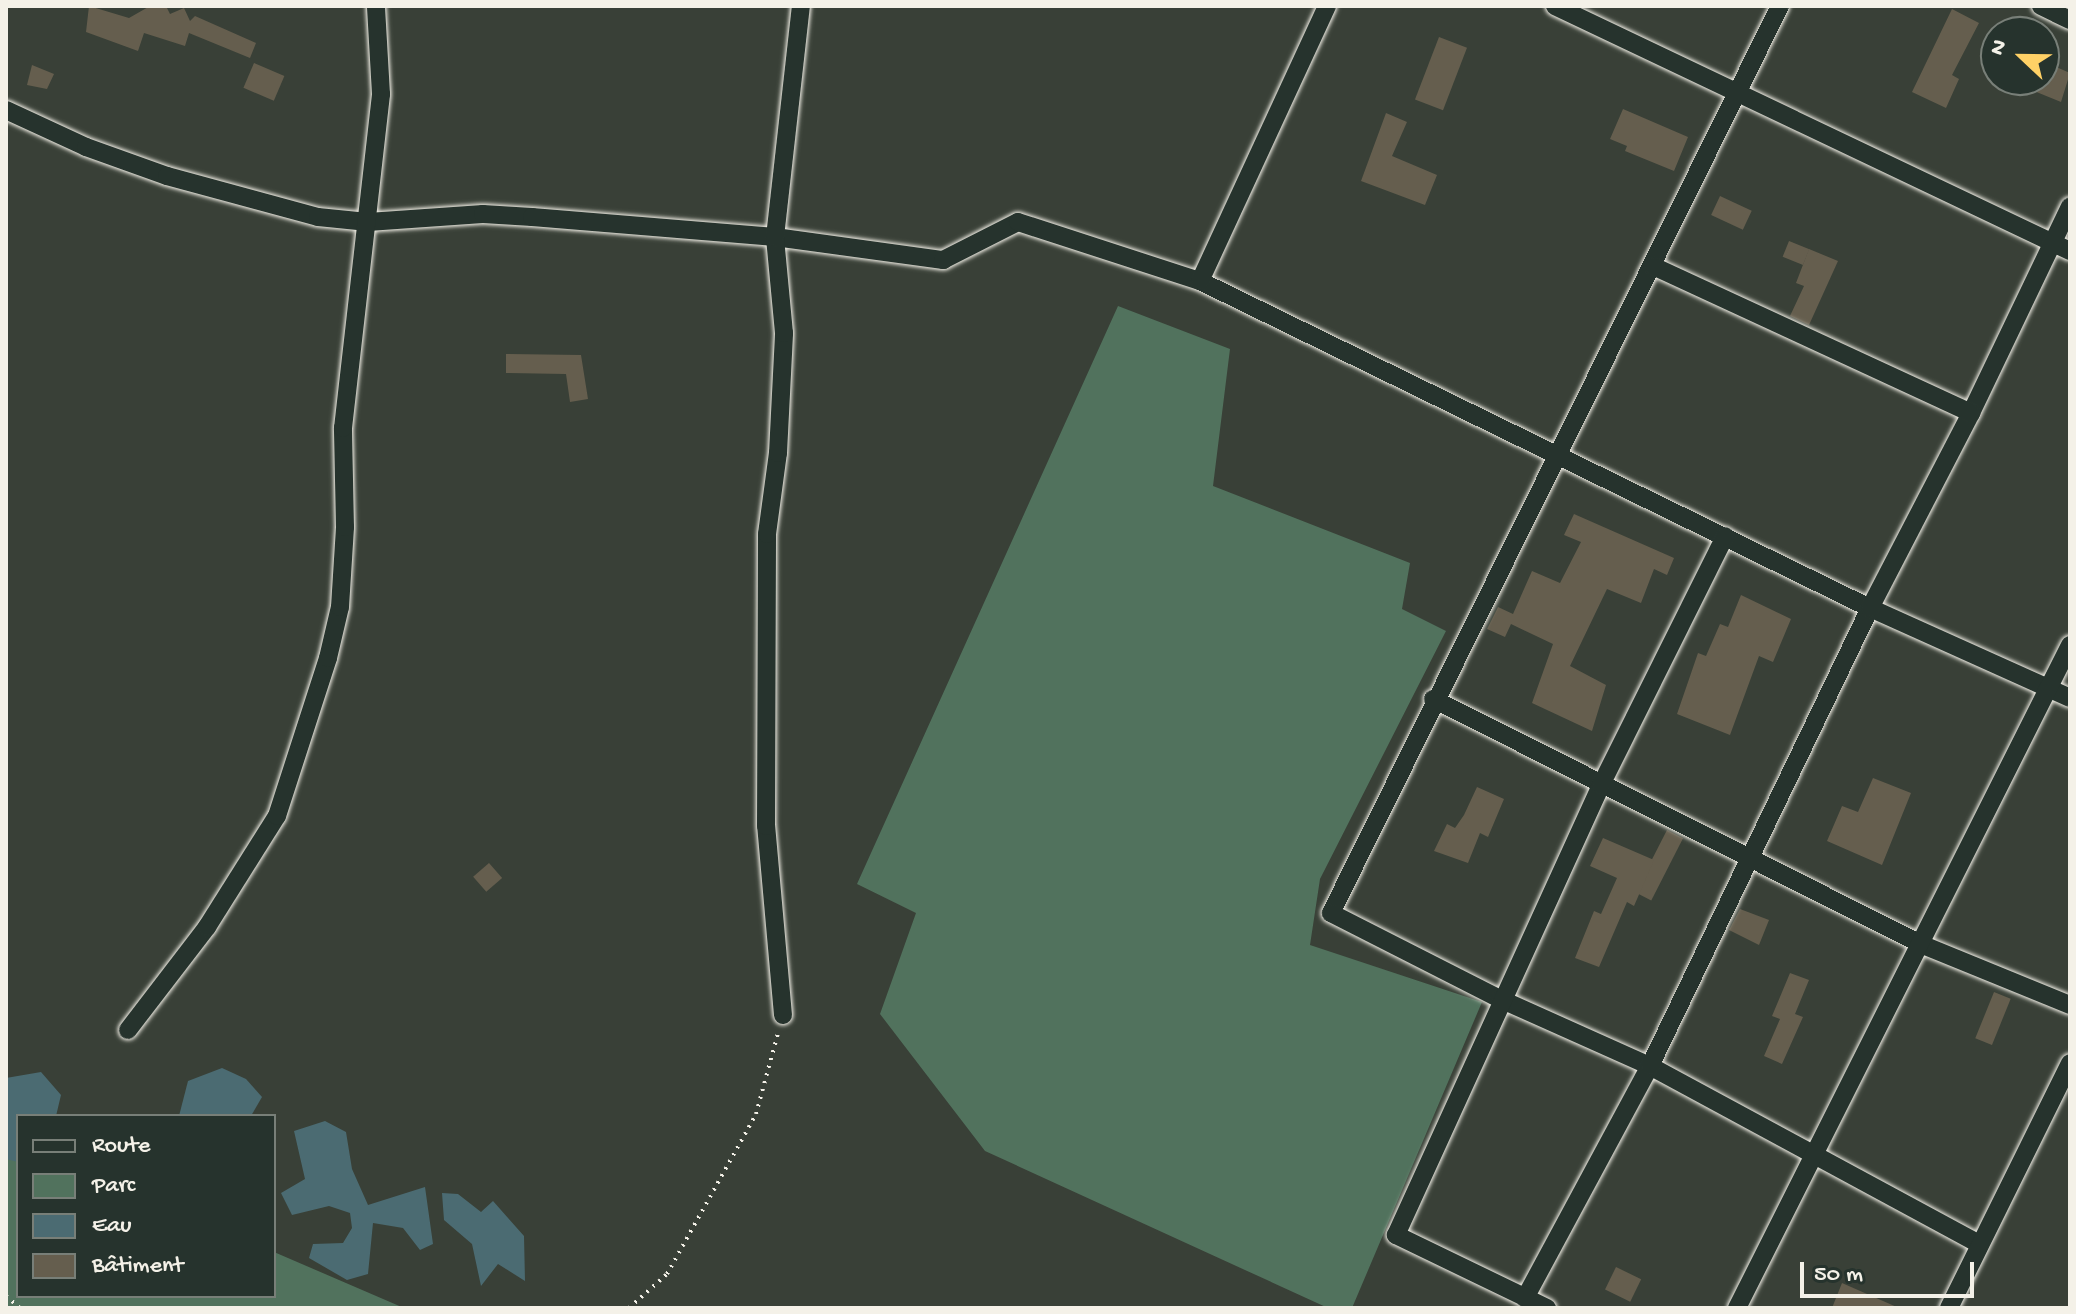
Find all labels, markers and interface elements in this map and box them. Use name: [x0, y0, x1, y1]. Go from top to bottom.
north arrow: [1980, 16, 2060, 96]
text: N: [1985, 36, 2014, 59]
legend: [16, 1114, 276, 1298]
text: Route: [92, 1132, 150, 1161]
text: Parc: [92, 1172, 135, 1201]
text: Eau: [92, 1212, 132, 1241]
scale bar: [1804, 1246, 1978, 1296]
text: Bâtiment: [92, 1252, 183, 1281]
text: 50 m: [1814, 1261, 1863, 1290]

